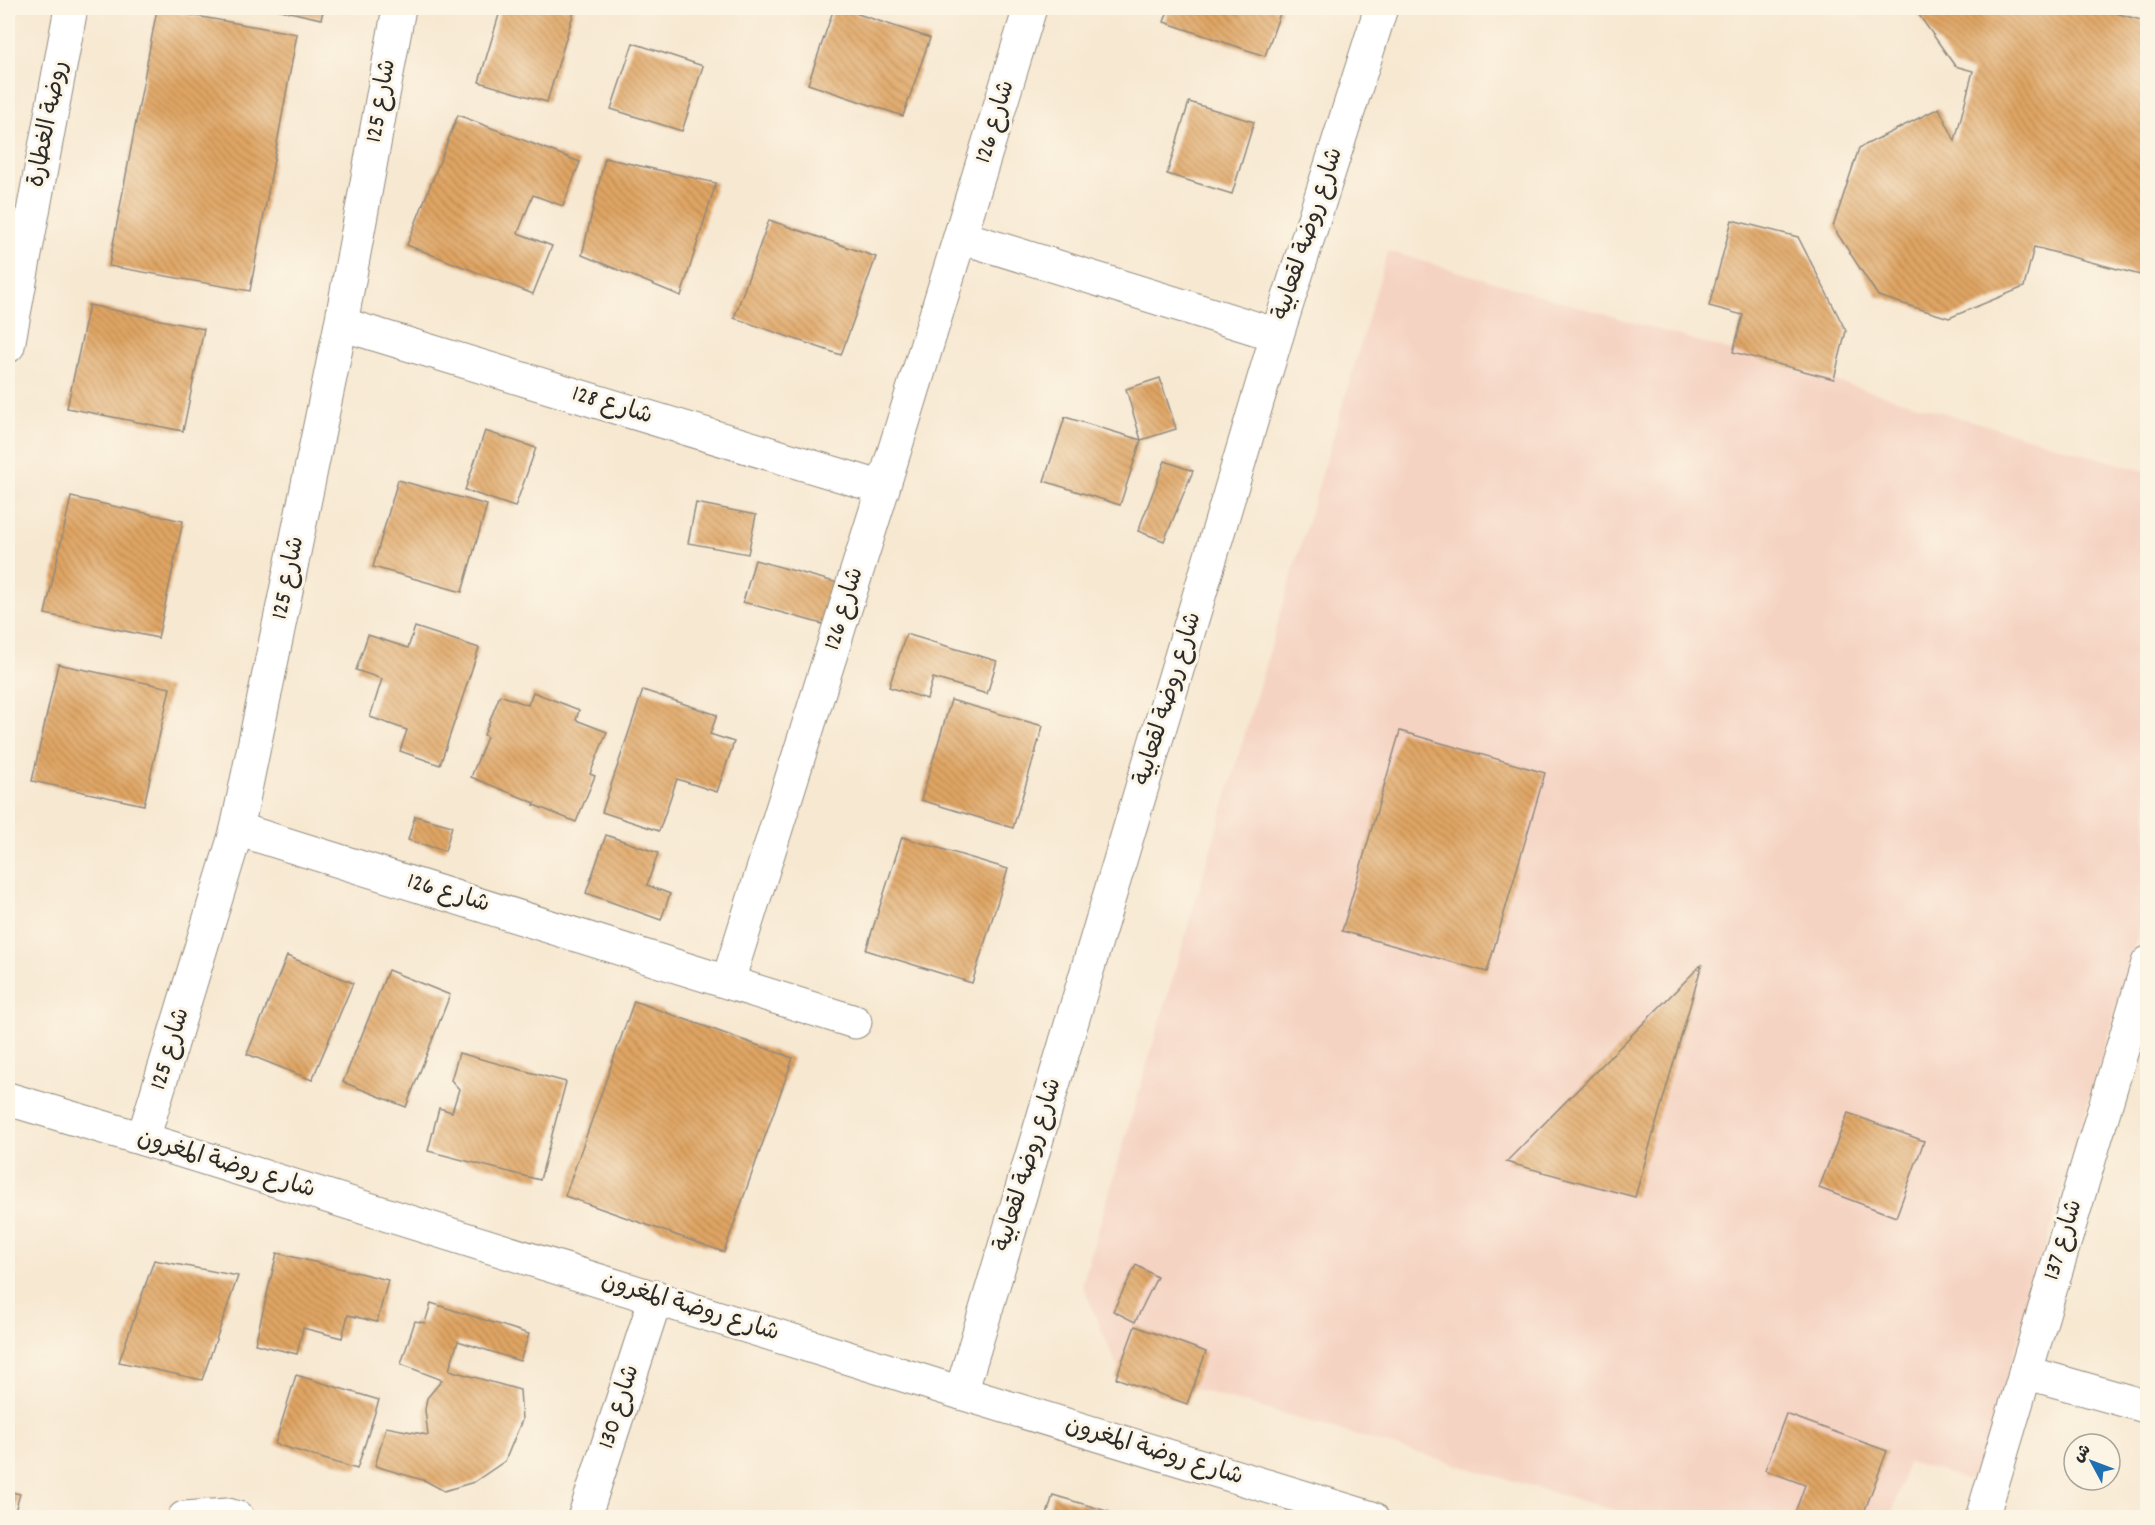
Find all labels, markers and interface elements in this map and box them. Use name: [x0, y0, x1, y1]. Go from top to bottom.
street label: شارع 125: [358, 57, 406, 145]
street label: روضة الغطارة: [20, 58, 78, 190]
street label: شارع 126: [967, 76, 1025, 168]
street label: شارع روضة لقعابية: [1265, 143, 1353, 325]
street label: شارع 128: [567, 378, 657, 434]
street label: شارع 125: [264, 533, 314, 623]
street label: شارع 126: [816, 563, 874, 655]
street label: شارع روضة لقعابية: [1126, 608, 1212, 790]
street label: شارع 126: [402, 865, 494, 923]
street label: شارع 125: [142, 1004, 200, 1094]
street label: شارع روضة لقعابية: [986, 1074, 1072, 1256]
street label: شارع روضة المغرون: [133, 1122, 319, 1208]
street label: شارع 137: [2036, 1196, 2092, 1284]
street label: شارع روضة المغرون: [597, 1265, 783, 1351]
street label: شارع 130: [590, 1361, 650, 1453]
street label: شارع روضة المغرون: [1061, 1409, 1247, 1495]
north arrow: [2062, 1432, 2122, 1492]
text: ش: [2068, 1440, 2097, 1468]

